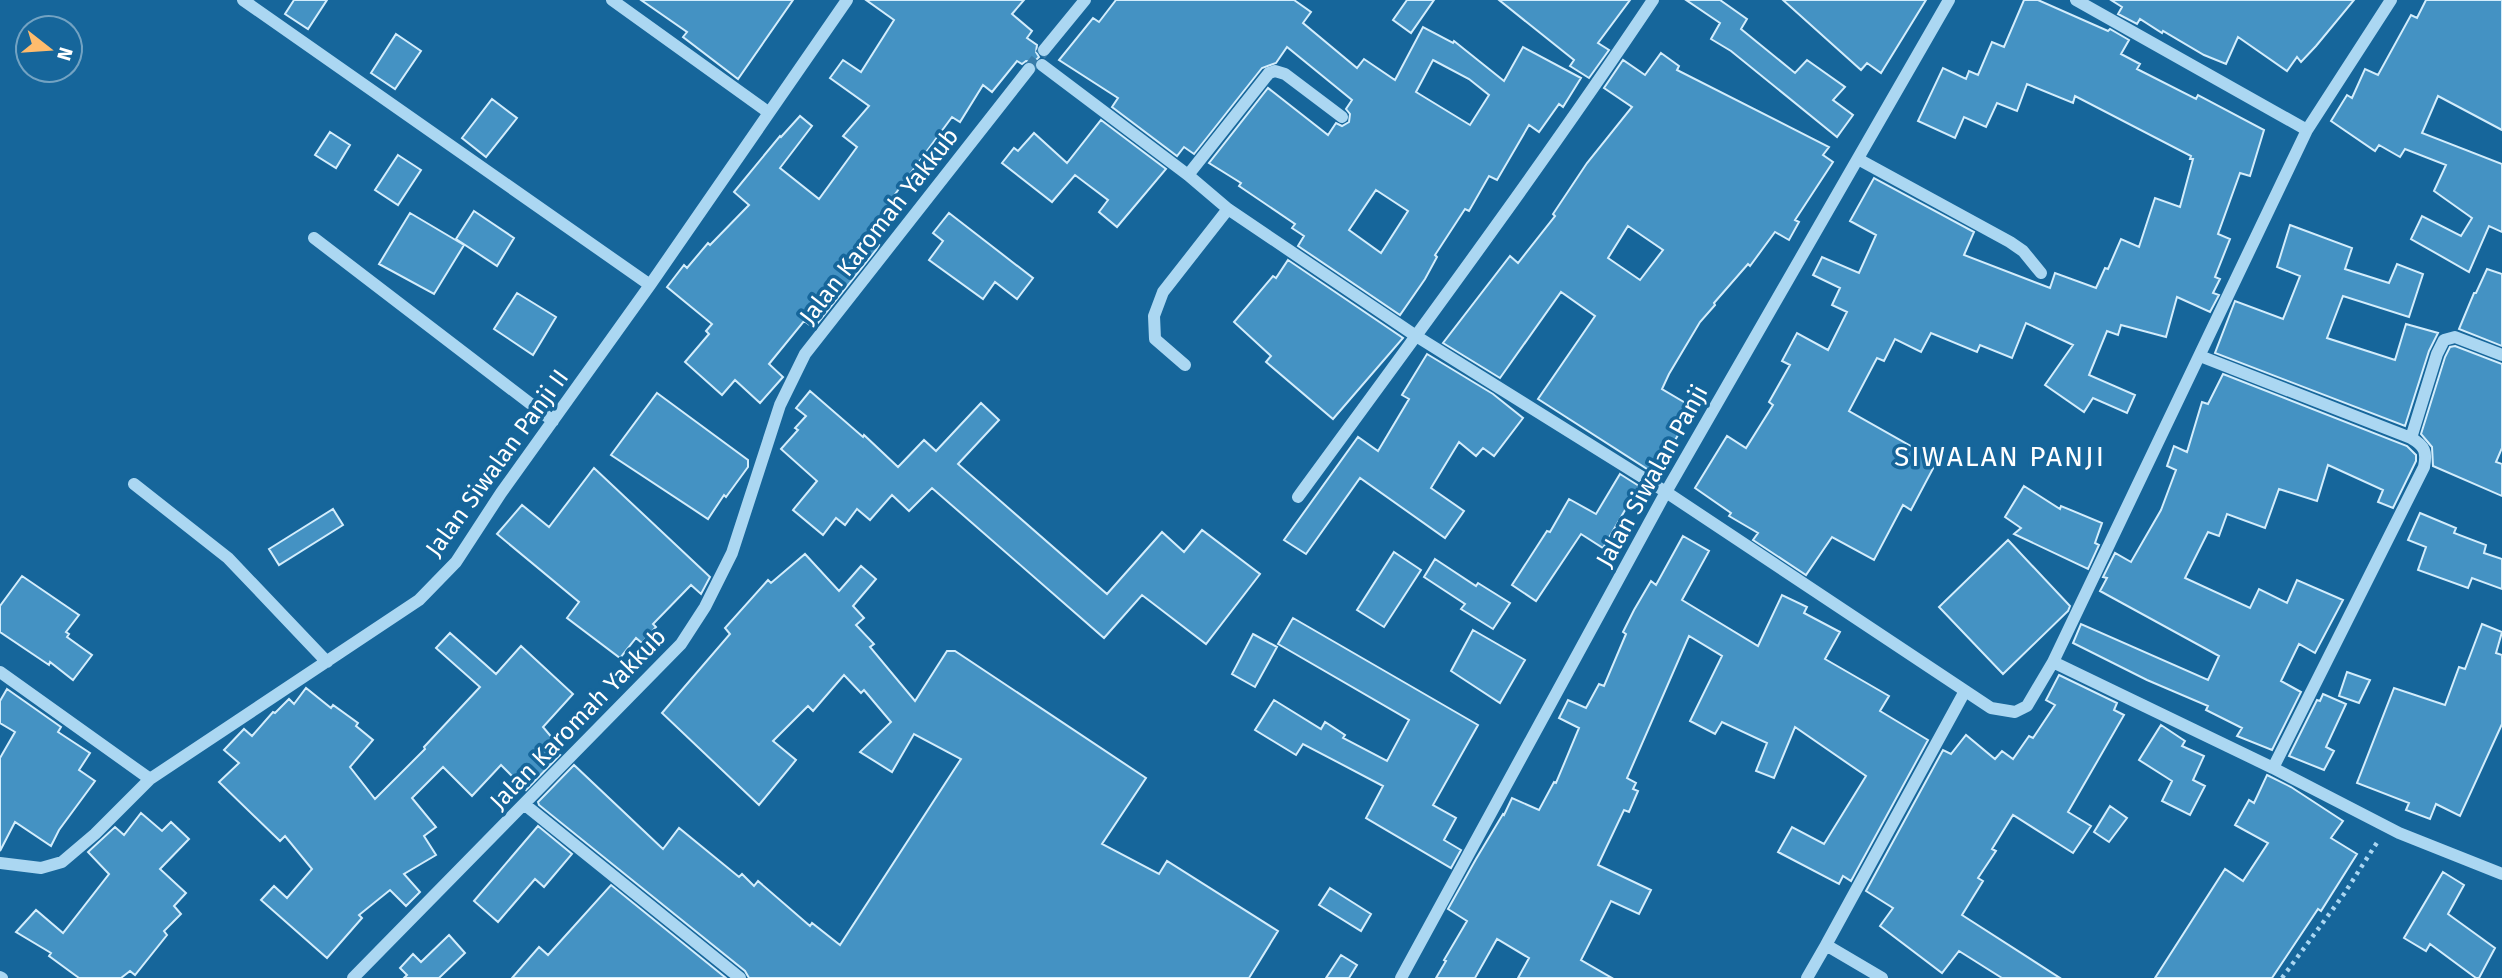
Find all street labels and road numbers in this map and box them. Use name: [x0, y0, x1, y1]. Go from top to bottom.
street label: Jalan Karomah Yakkub: [794, 122, 964, 330]
street label: Jalan Siwalan Panji II: [420, 364, 574, 562]
street label: Jalan Siwalan Panji: [1590, 380, 1714, 572]
street label: Jalan Karomah Yakkub: [484, 623, 672, 815]

